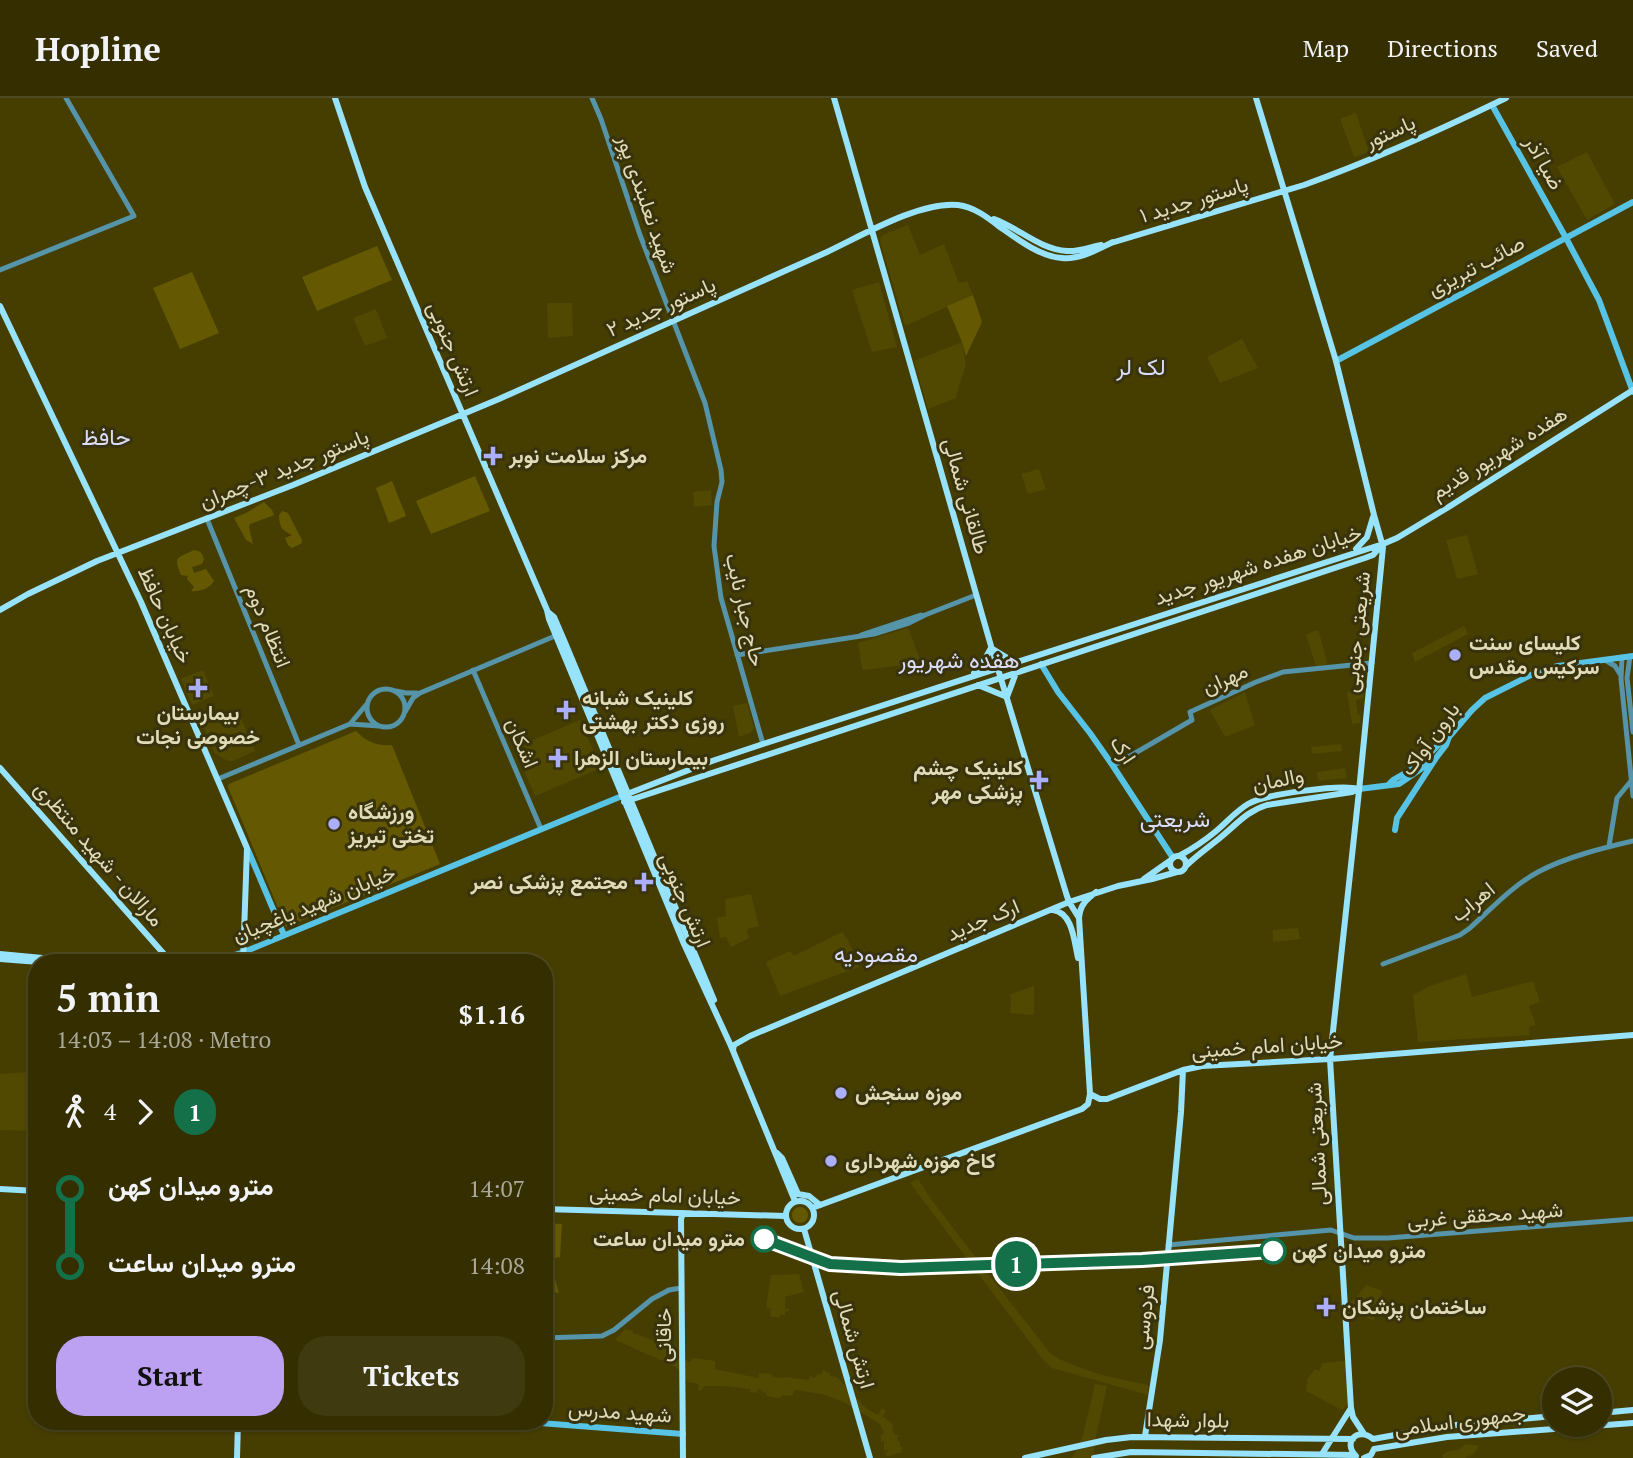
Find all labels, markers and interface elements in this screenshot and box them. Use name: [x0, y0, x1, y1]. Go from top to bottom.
text: Hopline: [35, 27, 161, 70]
text: Map: [1303, 32, 1349, 64]
text: Directions: [1387, 32, 1498, 64]
text: Saved: [1536, 32, 1598, 64]
street label: پاستور: [1359, 108, 1420, 156]
street label: شهید نعلبندی پور: [610, 130, 685, 277]
street label: ضیا آذر: [1518, 130, 1571, 195]
street label: پاستور جدید ۱: [1136, 169, 1252, 230]
street label: صائب تبریزی: [1422, 228, 1529, 302]
street label: پاستور جدید ۲: [602, 270, 720, 344]
street label: ارتش جنوبی: [421, 297, 486, 400]
district label: لک لر: [1115, 351, 1166, 382]
street label: هفده شهریور قدیم: [1425, 399, 1573, 506]
district label: حافظ: [81, 421, 131, 452]
street label: پاستور جدید ۳-چمران: [195, 421, 373, 516]
street label: طالقانی شمالی: [937, 434, 997, 557]
place label: مرکز سلامت نوبر: [508, 441, 647, 469]
marker: مرکز سلامت نوبر: [483, 446, 503, 466]
street label: خیابان هفده شهریور جدید: [1150, 517, 1365, 611]
street label: حاج جبار نایب: [718, 550, 773, 669]
street label: خیابان حافظ: [132, 562, 200, 668]
street label: شریعتی جنوبی: [1336, 570, 1376, 694]
street label: انتظام دوم: [239, 580, 298, 672]
place label: کلیسای سنت سرکیس مقدس: [1469, 628, 1600, 680]
district label: هفده شهریور: [898, 644, 1019, 675]
marker: کلیسای سنت سرکیس مقدس: [1447, 647, 1463, 663]
street label: مهران: [1197, 656, 1252, 701]
marker: بیمارستان خصوصی نجات: [188, 678, 208, 698]
place label: کلینیک شبانه روزی دکتر بهشتی: [582, 683, 725, 735]
street label: بارون آواک: [1393, 696, 1465, 781]
place label: بیمارستان خصوصی نجات: [136, 698, 260, 750]
marker: کلینیک شبانه روزی دکتر بهشتی: [556, 700, 576, 720]
street label: اشکان: [500, 713, 546, 772]
street label: ارک: [1104, 730, 1143, 769]
place label: بیمارستان الزهرا: [574, 743, 708, 771]
marker: بیمارستان الزهرا: [548, 748, 568, 768]
place label: کلینیک چشم پزشکی مهر: [913, 753, 1023, 806]
street label: والمان: [1249, 760, 1306, 798]
marker: کلینیک چشم پزشکی مهر: [1029, 770, 1049, 790]
street label: مارالان - شهید منتظری: [29, 774, 171, 932]
place label: ورزشگاه تختی تبریز: [347, 797, 434, 849]
district label: شریعتی: [1140, 803, 1210, 834]
marker: ورزشگاه تختی تبریز: [326, 816, 342, 832]
street label: ارتش جنوبی: [653, 848, 718, 951]
street label: خیابان شهید یاغچیان: [228, 858, 400, 950]
place label: مجتمع پزشکی نصر: [470, 867, 628, 896]
marker: مجتمع پزشکی نصر: [634, 872, 654, 892]
street label: اهراب: [1444, 875, 1500, 928]
street label: ارک جدید: [942, 891, 1023, 947]
district label: مقصودیه: [834, 938, 918, 969]
text: 5 min: [56, 973, 160, 1023]
text: $1.16: [459, 997, 525, 1031]
text: 14:03 – 14:08 · Metro: [56, 1024, 271, 1055]
street label: خیابان امام خمینی: [1190, 1026, 1344, 1065]
place label: موزه سنجش: [855, 1078, 962, 1106]
street label: شریعتی شمالی: [1299, 1082, 1333, 1206]
marker: موزه سنجش: [833, 1085, 849, 1101]
icon: walk: [56, 1093, 94, 1131]
icon: forward: [126, 1093, 164, 1131]
text: 4: [104, 1096, 116, 1127]
text: 1: [188, 1096, 202, 1128]
place label: کاخ موزه شهرداری: [845, 1146, 996, 1175]
marker: کاخ موزه شهرداری: [823, 1153, 839, 1169]
text: مترو میدان کهن: [108, 1168, 274, 1202]
text: 14:07: [468, 1173, 525, 1204]
street label: خیابان امام خمینی: [589, 1177, 741, 1212]
street label: شهید محققی غربی: [1406, 1195, 1564, 1233]
place label: مترو میدان ساعت: [593, 1224, 745, 1252]
marker: مترو میدان ساعت: [751, 1226, 777, 1252]
place label: مترو میدان کهن: [1292, 1236, 1426, 1264]
marker: مترو میدان کهن: [1260, 1238, 1286, 1264]
line badge: 1: [993, 1241, 1039, 1287]
text: مترو میدان ساعت: [108, 1245, 296, 1279]
text: 1: [1009, 1248, 1023, 1280]
text: 14:08: [468, 1250, 525, 1281]
street label: فردوسی: [1126, 1283, 1160, 1351]
street label: ارتش شمالی: [827, 1286, 882, 1392]
place label: ساختمان پزشکان: [1342, 1292, 1486, 1321]
marker: ساختمان پزشکان: [1316, 1297, 1336, 1317]
street label: خاقانی: [649, 1308, 677, 1362]
button: Start: [56, 1336, 284, 1416]
button: Tickets: [298, 1336, 525, 1416]
map controls: [1542, 1367, 1612, 1437]
button: layers: [1542, 1367, 1612, 1437]
street label: شهید مدرس: [567, 1393, 673, 1429]
street label: جمهوری اسلامی: [1392, 1398, 1527, 1442]
street label: بلوار شهدا: [1147, 1404, 1229, 1434]

